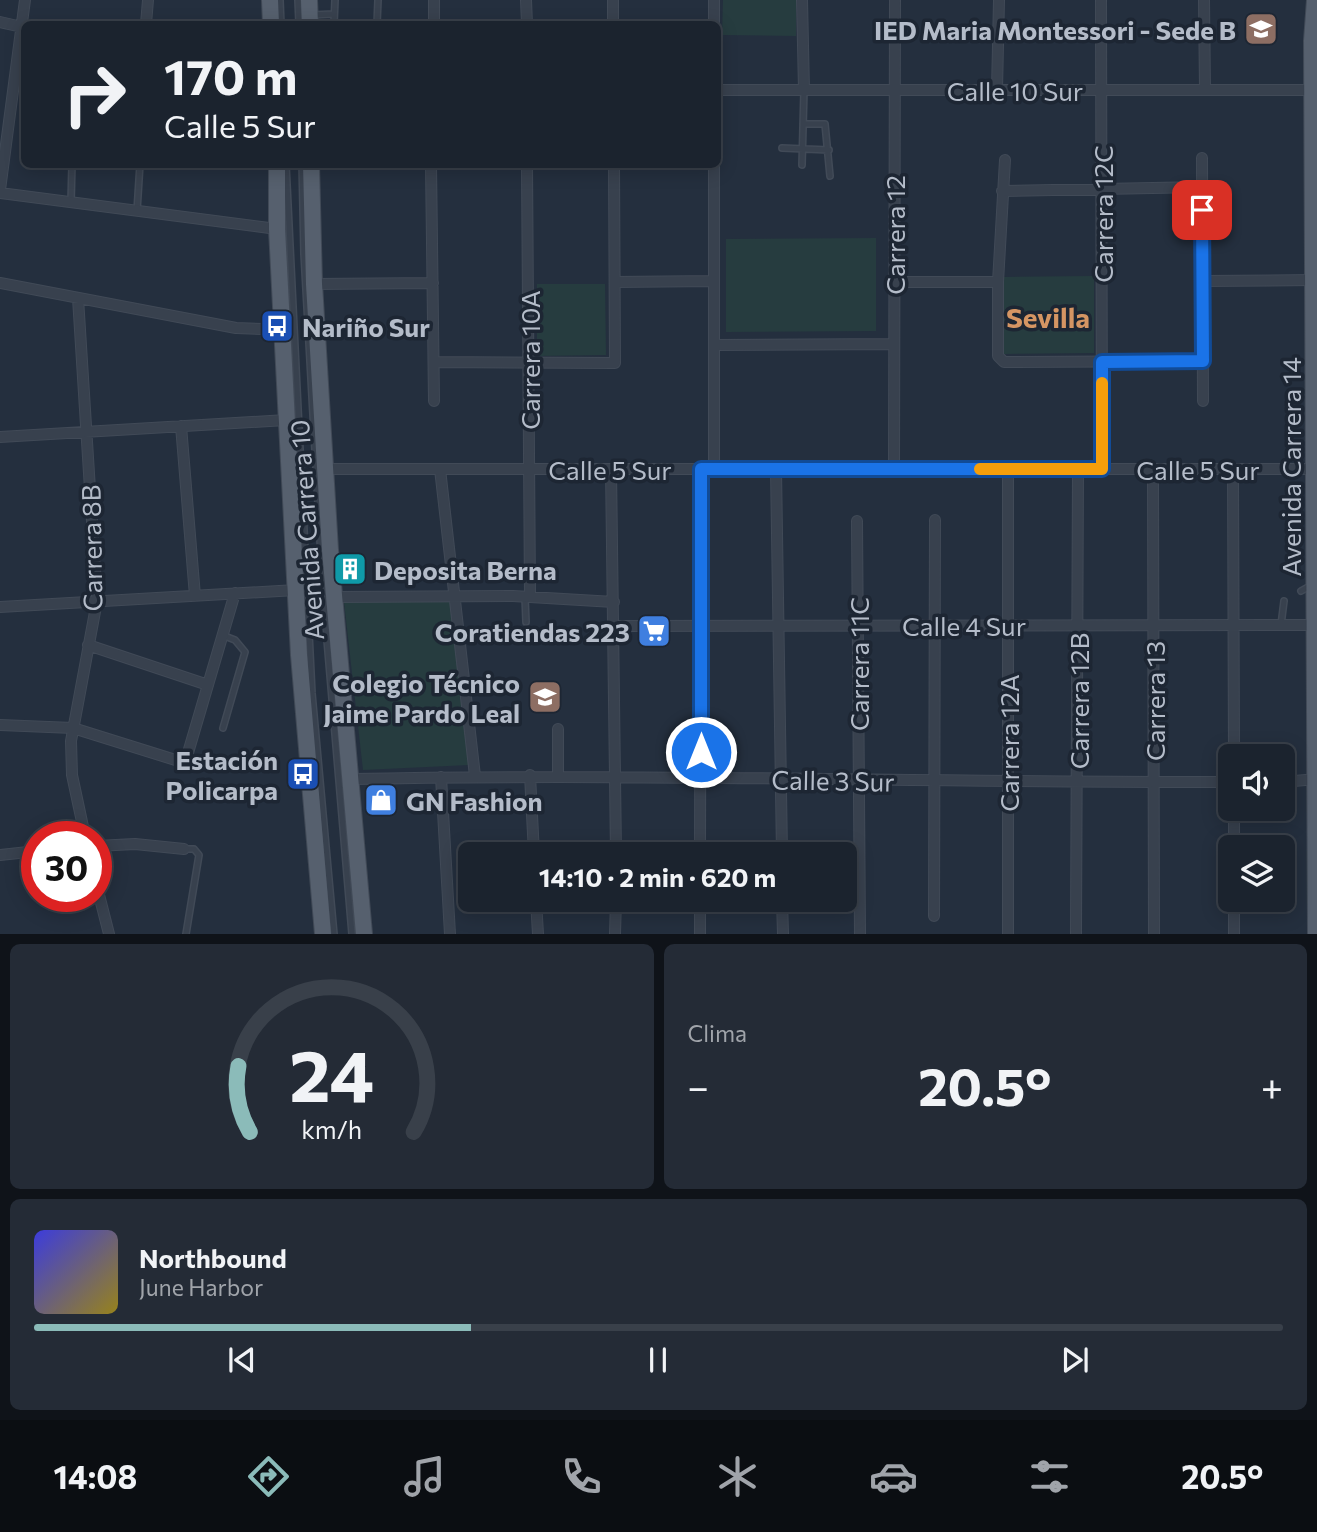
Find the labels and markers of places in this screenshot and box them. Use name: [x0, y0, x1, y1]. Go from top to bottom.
school or university icon: IED Maria Montessori - Sede B: [1242, 10, 1280, 48]
place label: IED Maria Montessori - Sede B: [874, 14, 1236, 45]
pin: [1172, 180, 1232, 240]
bus stop icon: Nariño Sur: [258, 307, 296, 345]
place label: Nariño Sur: [302, 311, 430, 342]
building icon: Deposita Berna: [331, 550, 369, 588]
place label: Deposita Berna: [374, 554, 557, 585]
supermarket icon: Coratiendas 223: [635, 612, 673, 650]
place label: Coratiendas 223: [435, 616, 630, 647]
place label: Colegio Técnico Jaime Pardo Leal: [323, 667, 520, 728]
school or university icon: Colegio Técnico Jaime Pardo Leal: [526, 678, 564, 716]
place label: Estación Policarpa: [166, 744, 278, 805]
bus stop icon: Estación Policarpa: [284, 755, 322, 793]
shop icon: GN Fashion: [362, 781, 400, 819]
place label: GN Fashion: [406, 785, 543, 816]

